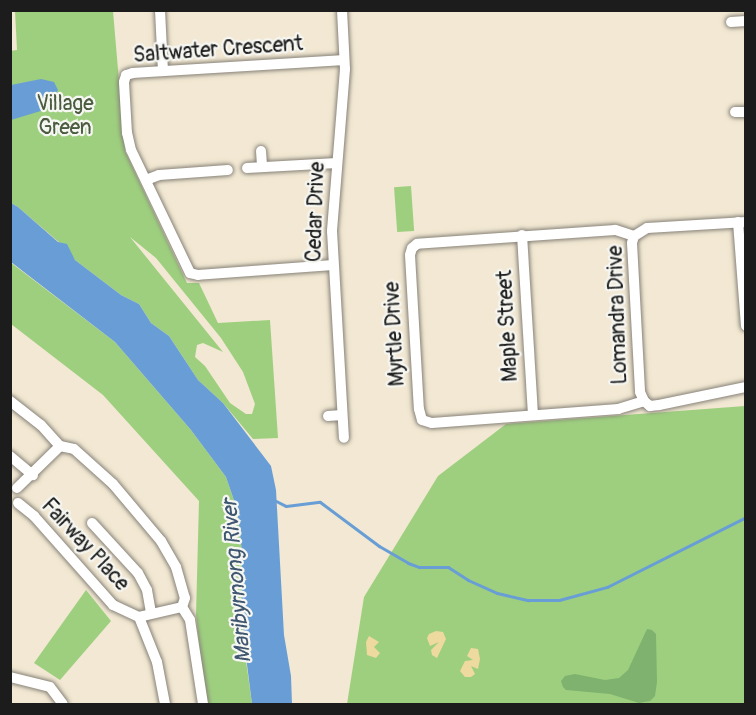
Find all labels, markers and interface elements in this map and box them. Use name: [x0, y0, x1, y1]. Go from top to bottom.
street label: Saltwater Crescent: [132, 31, 304, 69]
park label: Village Green: [37, 91, 93, 141]
street label: Cedar Drive: [302, 161, 330, 263]
street label: Lomandra Drive: [603, 245, 633, 385]
street label: Maple Street: [492, 270, 524, 382]
street label: Myrtle Drive: [380, 281, 410, 387]
street label: Fairway Place: [36, 494, 134, 596]
water label: Maribyrnong River: [217, 498, 257, 664]

